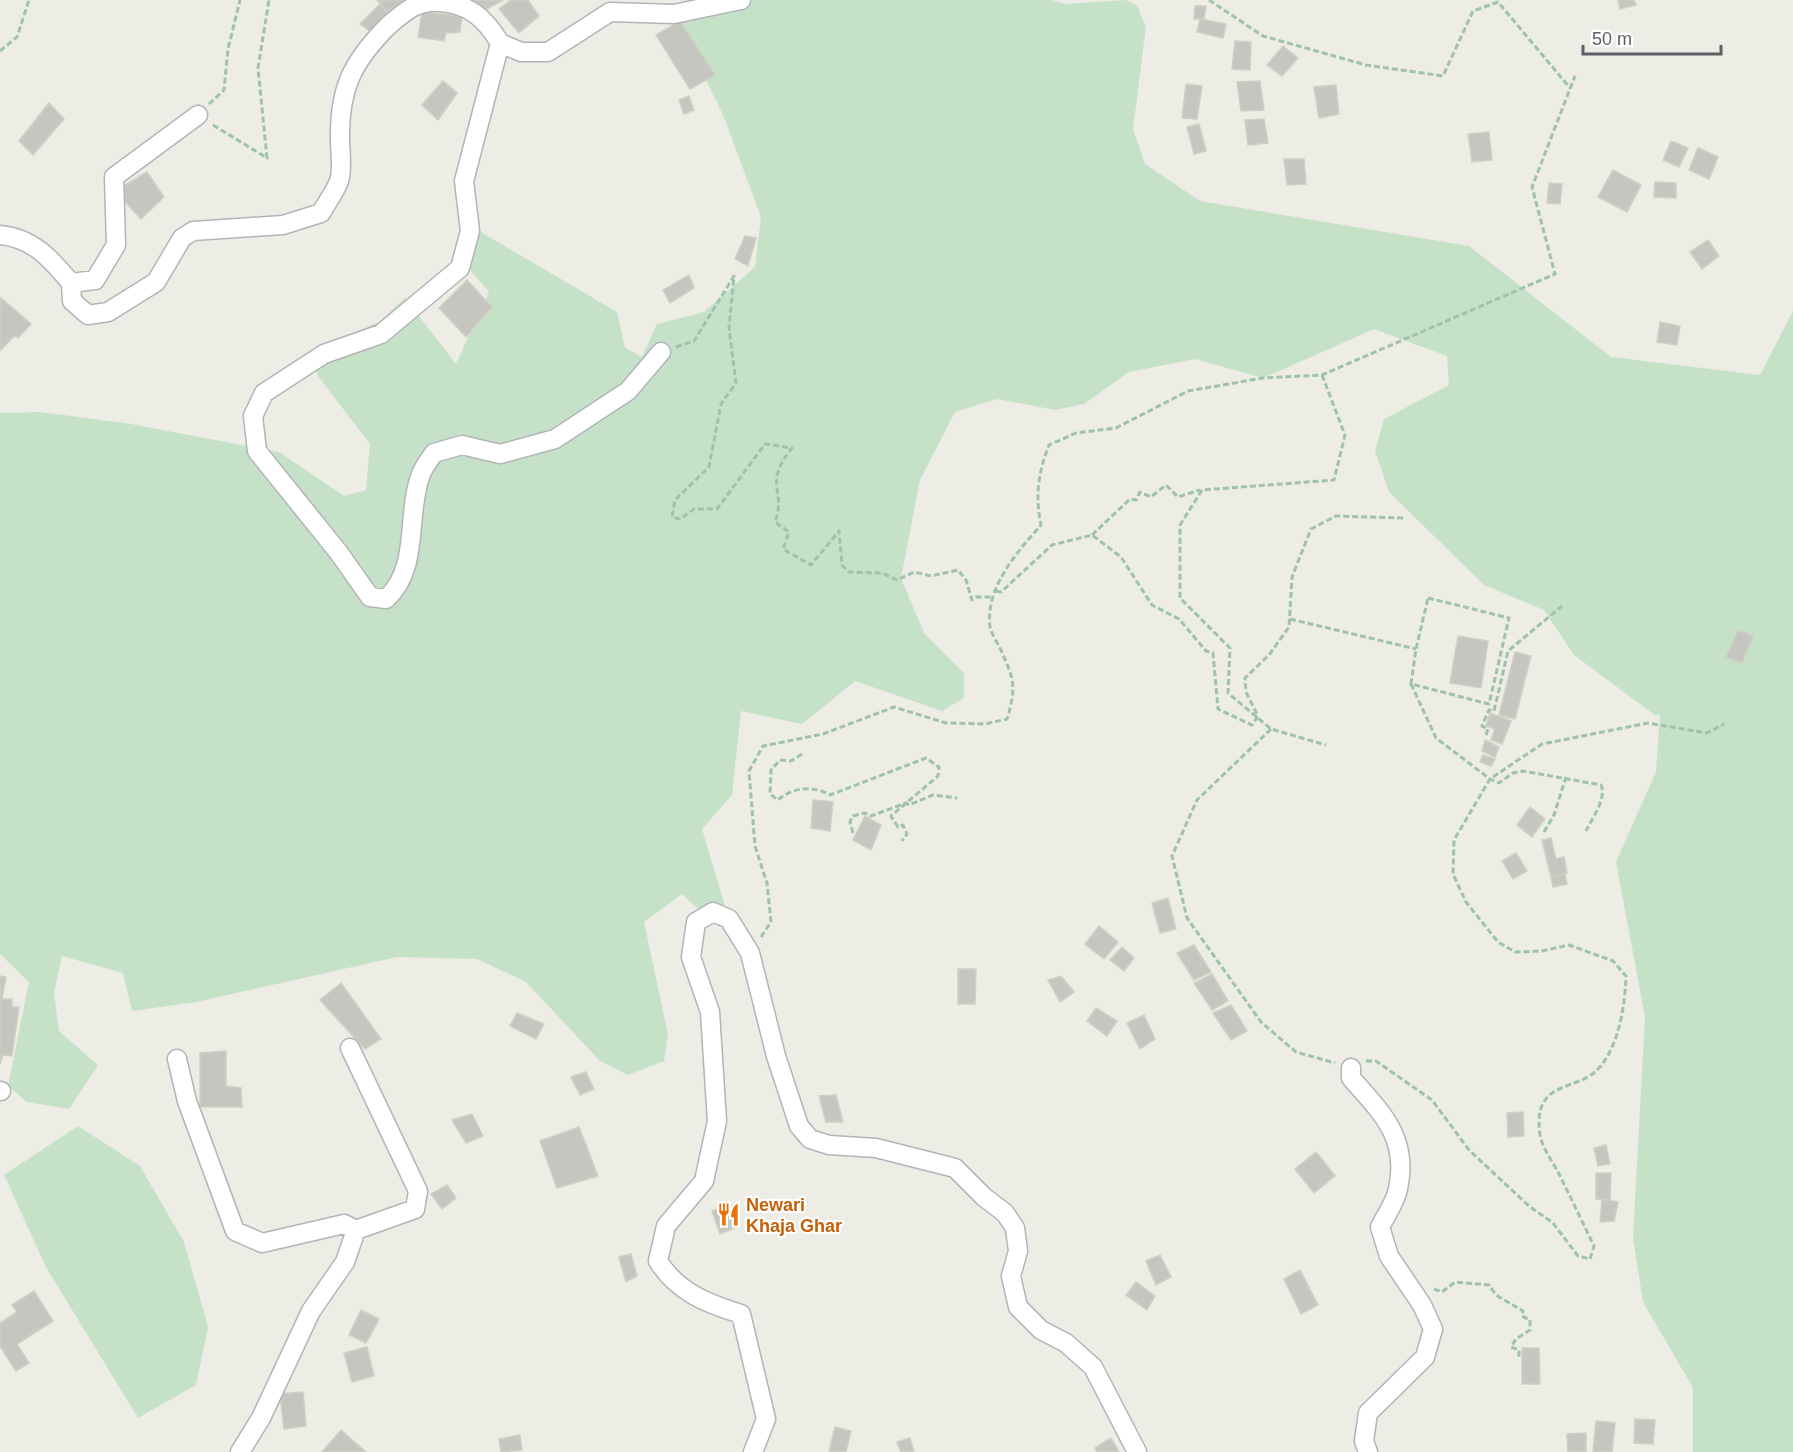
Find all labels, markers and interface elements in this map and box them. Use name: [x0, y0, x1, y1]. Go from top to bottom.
scale bar: [1583, 18, 1721, 56]
text: 50 m: [1592, 29, 1632, 49]
place label: Newari Khaja Ghar: [746, 1195, 842, 1236]
restaurant icon: Newari Khaja Ghar: [715, 1202, 741, 1228]

